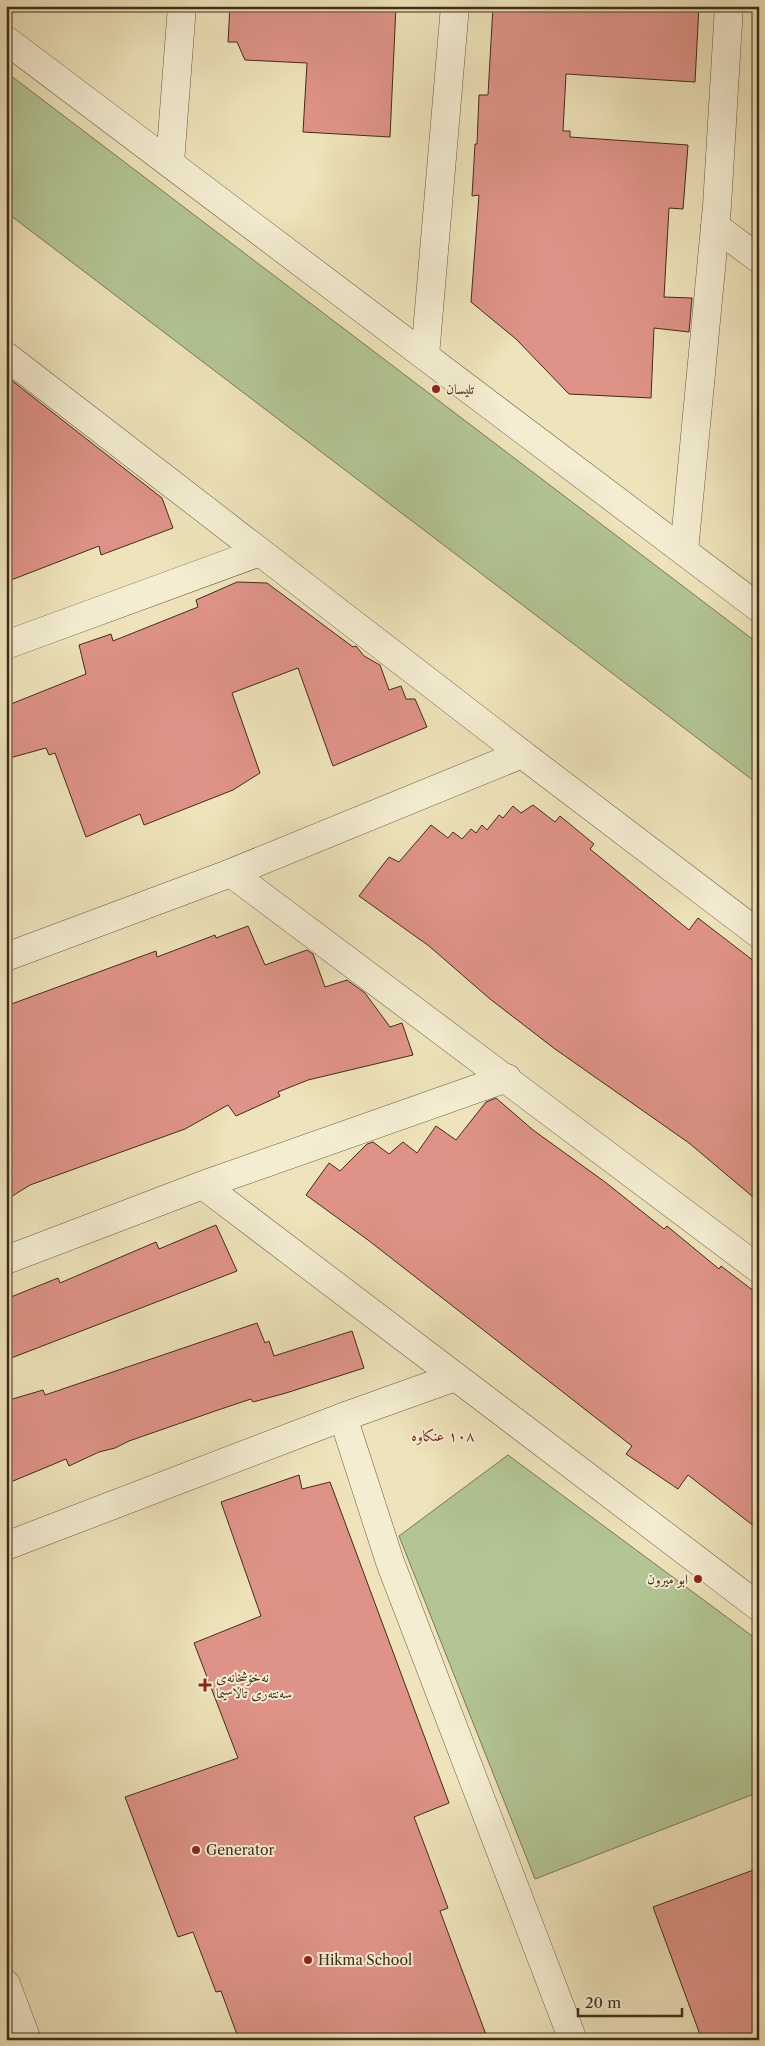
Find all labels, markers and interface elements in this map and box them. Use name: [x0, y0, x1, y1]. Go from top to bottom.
place label: تليسان: [446, 380, 474, 398]
marker: تليسان: [430, 383, 442, 395]
district label: ١٠٨ عنکاوە: [411, 1426, 475, 1445]
place label: ابو ميرون: [647, 1570, 688, 1588]
marker: ابو ميرون: [692, 1573, 704, 1585]
place label: نەخۆشخانەی سەنتەری تاڵاسیما: [216, 1668, 292, 1702]
marker: نەخۆشخانەی سەنتەری تاڵاسیما: [198, 1678, 212, 1692]
place label: Generator: [206, 1841, 274, 1859]
marker: Generator: [190, 1844, 202, 1856]
place label: Hikma School: [318, 1951, 412, 1969]
marker: Hikma School: [302, 1954, 314, 1966]
scale bar: [578, 1986, 681, 2018]
text: 20 m: [585, 1993, 621, 2012]

